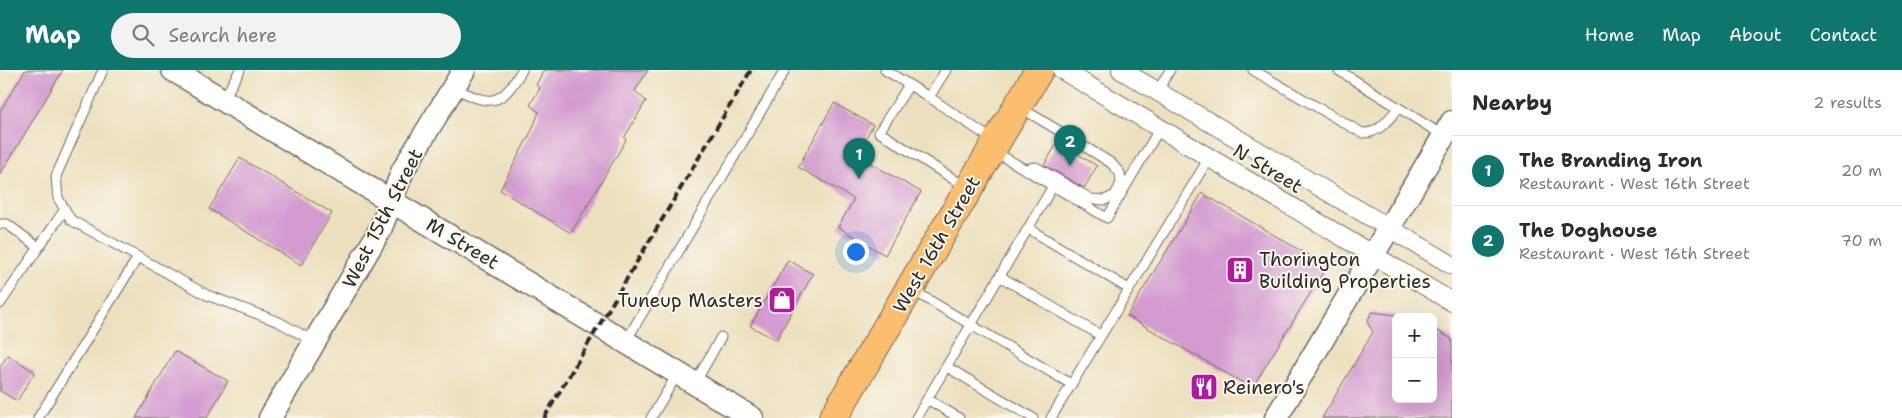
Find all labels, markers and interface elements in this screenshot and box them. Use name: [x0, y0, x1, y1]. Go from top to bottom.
search box: [111, 13, 461, 58]
text: Map: [25, 19, 81, 51]
icon: search: [129, 21, 157, 49]
text: Search here: [169, 23, 277, 48]
text: Home: [1585, 23, 1634, 47]
text: Map: [1662, 23, 1701, 47]
text: About: [1729, 23, 1782, 47]
text: Contact: [1810, 23, 1877, 47]
text: Nearby: [1472, 89, 1552, 117]
text: 2 results: [1813, 92, 1882, 113]
pin: 2: [1054, 125, 1086, 166]
pin: 1: [843, 138, 875, 179]
street label: N Street: [1228, 138, 1307, 199]
street label: West 15th Street: [337, 144, 428, 292]
text: The Branding Iron: [1519, 148, 1702, 173]
text: 1: [1484, 160, 1492, 181]
text: 20 m: [1841, 160, 1882, 181]
street label: West 16th Street: [887, 171, 986, 317]
text: Restaurant · West 16th Street: [1519, 173, 1750, 194]
street label: M Street: [422, 212, 504, 275]
text: The Doghouse: [1519, 218, 1657, 243]
text: 2: [1482, 230, 1494, 251]
text: 70 m: [1841, 230, 1882, 251]
your location: [843, 239, 869, 265]
text: Restaurant · West 16th Street: [1519, 243, 1750, 264]
place label: Thorington Building Properties: [1259, 247, 1431, 294]
building icon: Thorington Building Properties: [1225, 255, 1255, 285]
shop icon: Tuneup Masters: [767, 285, 797, 315]
place label: Tuneup Masters: [617, 288, 763, 313]
map controls: [1392, 313, 1437, 403]
button: +: [1392, 313, 1437, 358]
button: −: [1392, 358, 1437, 403]
restaurant icon: Reinero's: [1189, 372, 1219, 402]
place label: Reinero's: [1223, 375, 1305, 400]

